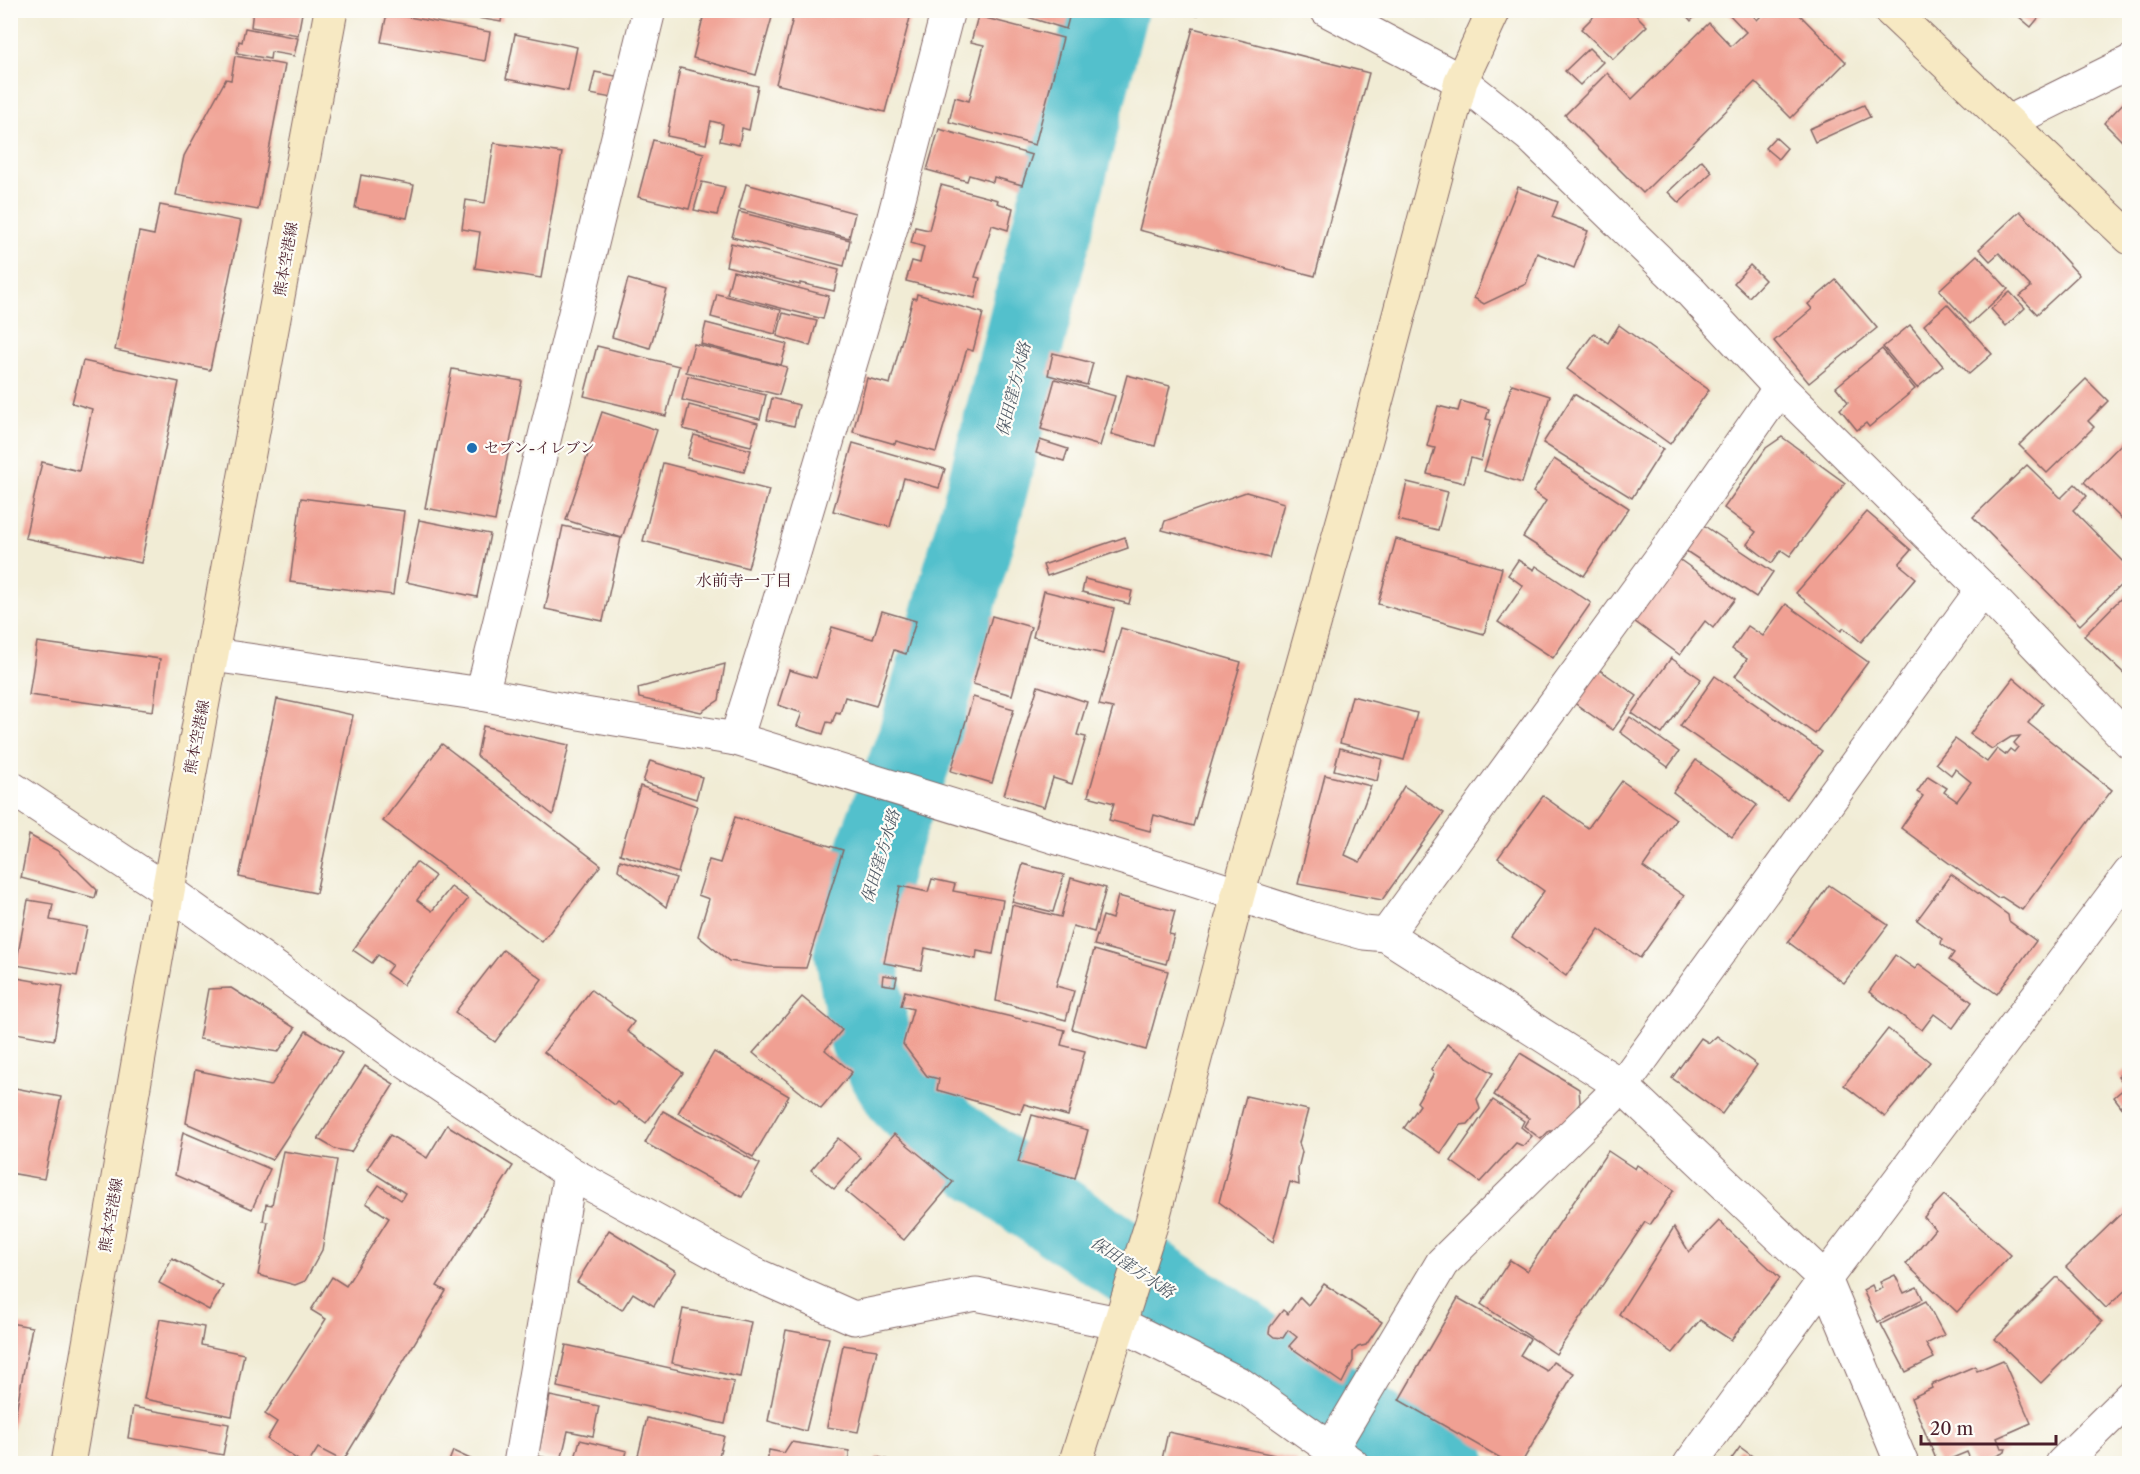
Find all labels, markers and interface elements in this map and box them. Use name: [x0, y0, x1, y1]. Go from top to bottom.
street label: 熊本空港線: [270, 220, 301, 298]
water label: 保田窪方水路: [992, 339, 1035, 438]
place label: セブン-イレブン: [484, 438, 595, 457]
marker: セブン-イレブン: [465, 441, 479, 455]
district label: 水前寺一丁目: [696, 570, 792, 590]
street label: 熊本空港線: [180, 698, 213, 776]
water label: 保田窪方水路: [856, 806, 904, 905]
street label: 熊本空港線: [95, 1176, 126, 1254]
water label: 保田窪方水路: [1088, 1232, 1179, 1303]
scale bar: [1921, 1408, 2056, 1446]
text: 20 m: [1930, 1418, 1974, 1440]

